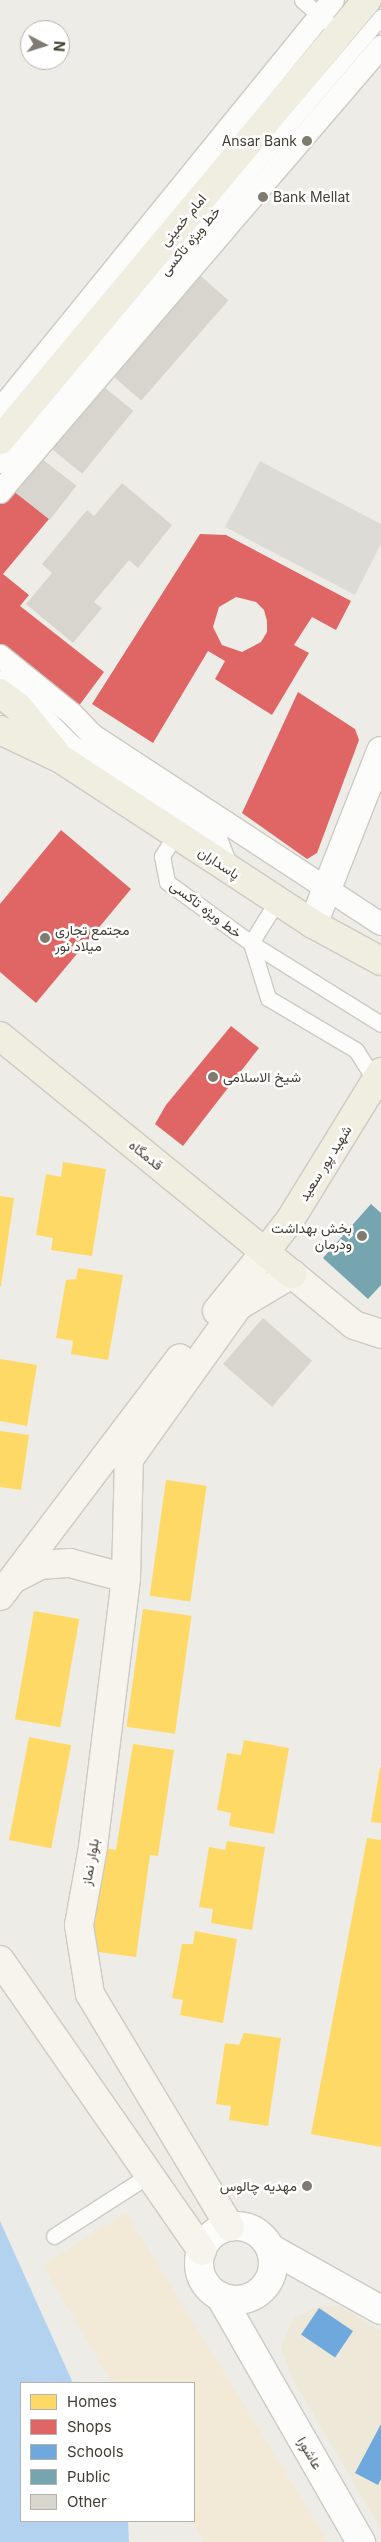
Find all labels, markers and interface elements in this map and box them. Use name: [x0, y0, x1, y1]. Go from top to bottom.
north arrow: [20, 20, 70, 70]
text: N: [51, 40, 68, 52]
place label: Ansar Bank: [222, 133, 297, 149]
marker: Ansar Bank: [301, 135, 313, 147]
place label: Bank Mellat: [273, 189, 350, 205]
street label: امام خمینی: [156, 190, 210, 250]
marker: Bank Mellat: [257, 191, 269, 203]
street label: خط ویژه تاکسی: [156, 203, 224, 279]
street label: پاسداران: [195, 843, 243, 883]
street label: خط ویژه تاکسی: [167, 877, 245, 941]
place label: مجتمع تجاری میلاد نور: [55, 922, 130, 954]
marker: مجتمع تجاری میلاد نور: [39, 932, 51, 944]
place label: شیخ الاسلامی: [223, 1069, 301, 1085]
marker: شیخ الاسلامی: [207, 1071, 219, 1083]
street label: شهید پور سعید: [295, 1122, 355, 1204]
street label: قدمگاه: [126, 1136, 166, 1174]
place label: بخش بهداشت ودرمان: [271, 1220, 352, 1252]
marker: بخش بهداشت ودرمان: [356, 1230, 368, 1242]
street label: بلوار نماز: [78, 1837, 102, 1887]
place label: مهدیه چالوس: [220, 2178, 297, 2194]
marker: مهدیه چالوس: [301, 2180, 313, 2192]
legend: [20, 2382, 195, 2522]
text: Homes: [67, 2392, 117, 2411]
text: Shops: [67, 2417, 112, 2436]
street label: عاشورا: [294, 2434, 326, 2472]
text: Schools: [67, 2442, 124, 2461]
text: Public: [67, 2467, 110, 2486]
text: Other: [67, 2492, 107, 2511]

